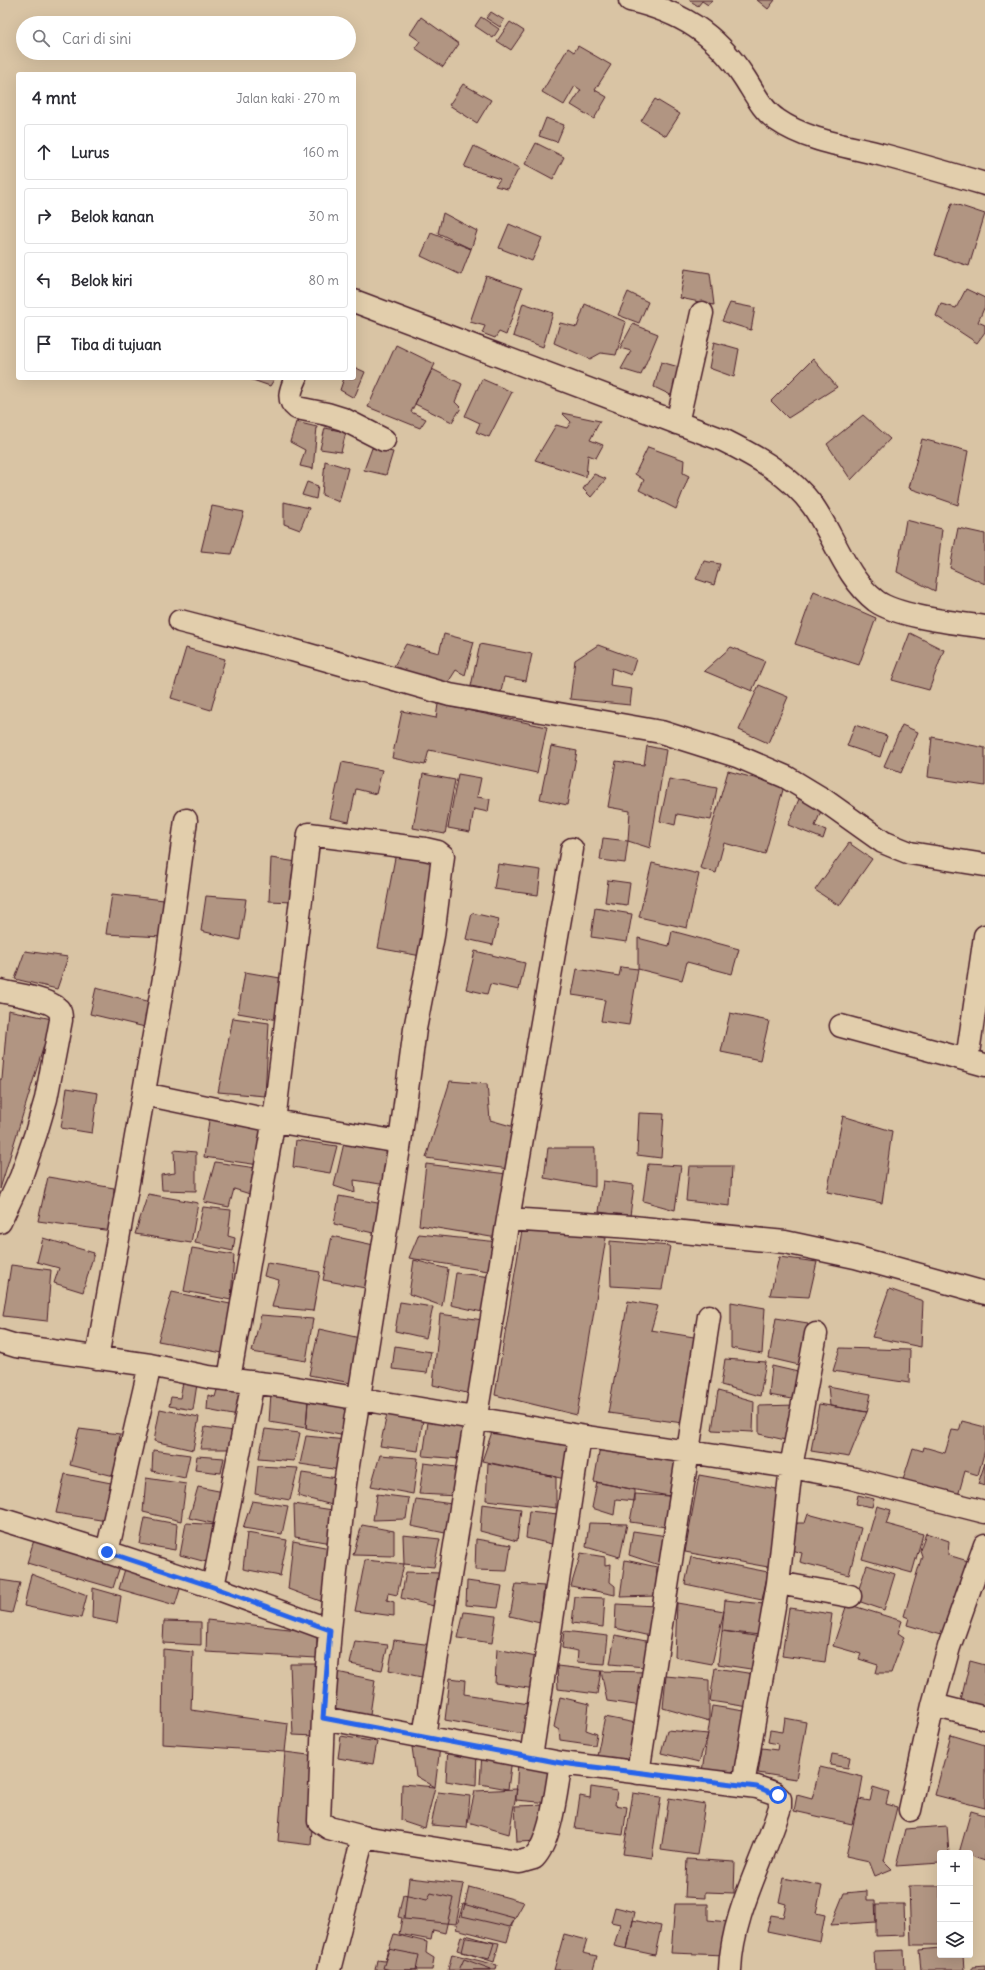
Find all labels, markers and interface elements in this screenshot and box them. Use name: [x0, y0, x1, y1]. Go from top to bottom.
search box: [16, 16, 356, 60]
icon: search: [30, 27, 52, 49]
text: Cari di sini: [62, 29, 131, 48]
text: 4 mnt: [32, 87, 76, 109]
text: Jalan kaki · 270 m: [236, 90, 340, 107]
icon: ahead: [33, 141, 55, 163]
text: Lurus: [71, 143, 109, 162]
text: 160 m: [303, 144, 339, 161]
icon: right: [33, 205, 55, 227]
text: Belok kanan: [71, 207, 154, 226]
text: 30 m: [309, 208, 339, 225]
icon: left: [33, 269, 55, 291]
text: Belok kiri: [71, 271, 132, 290]
text: 80 m: [308, 272, 339, 289]
icon: arrive: [33, 333, 55, 355]
text: Tiba di tujuan: [71, 335, 161, 354]
route end: [98, 1543, 116, 1561]
route start: [769, 1786, 787, 1804]
map controls: [937, 1850, 973, 1958]
button: +: [937, 1850, 973, 1886]
button: −: [937, 1886, 973, 1922]
button: layers: [937, 1922, 973, 1958]

